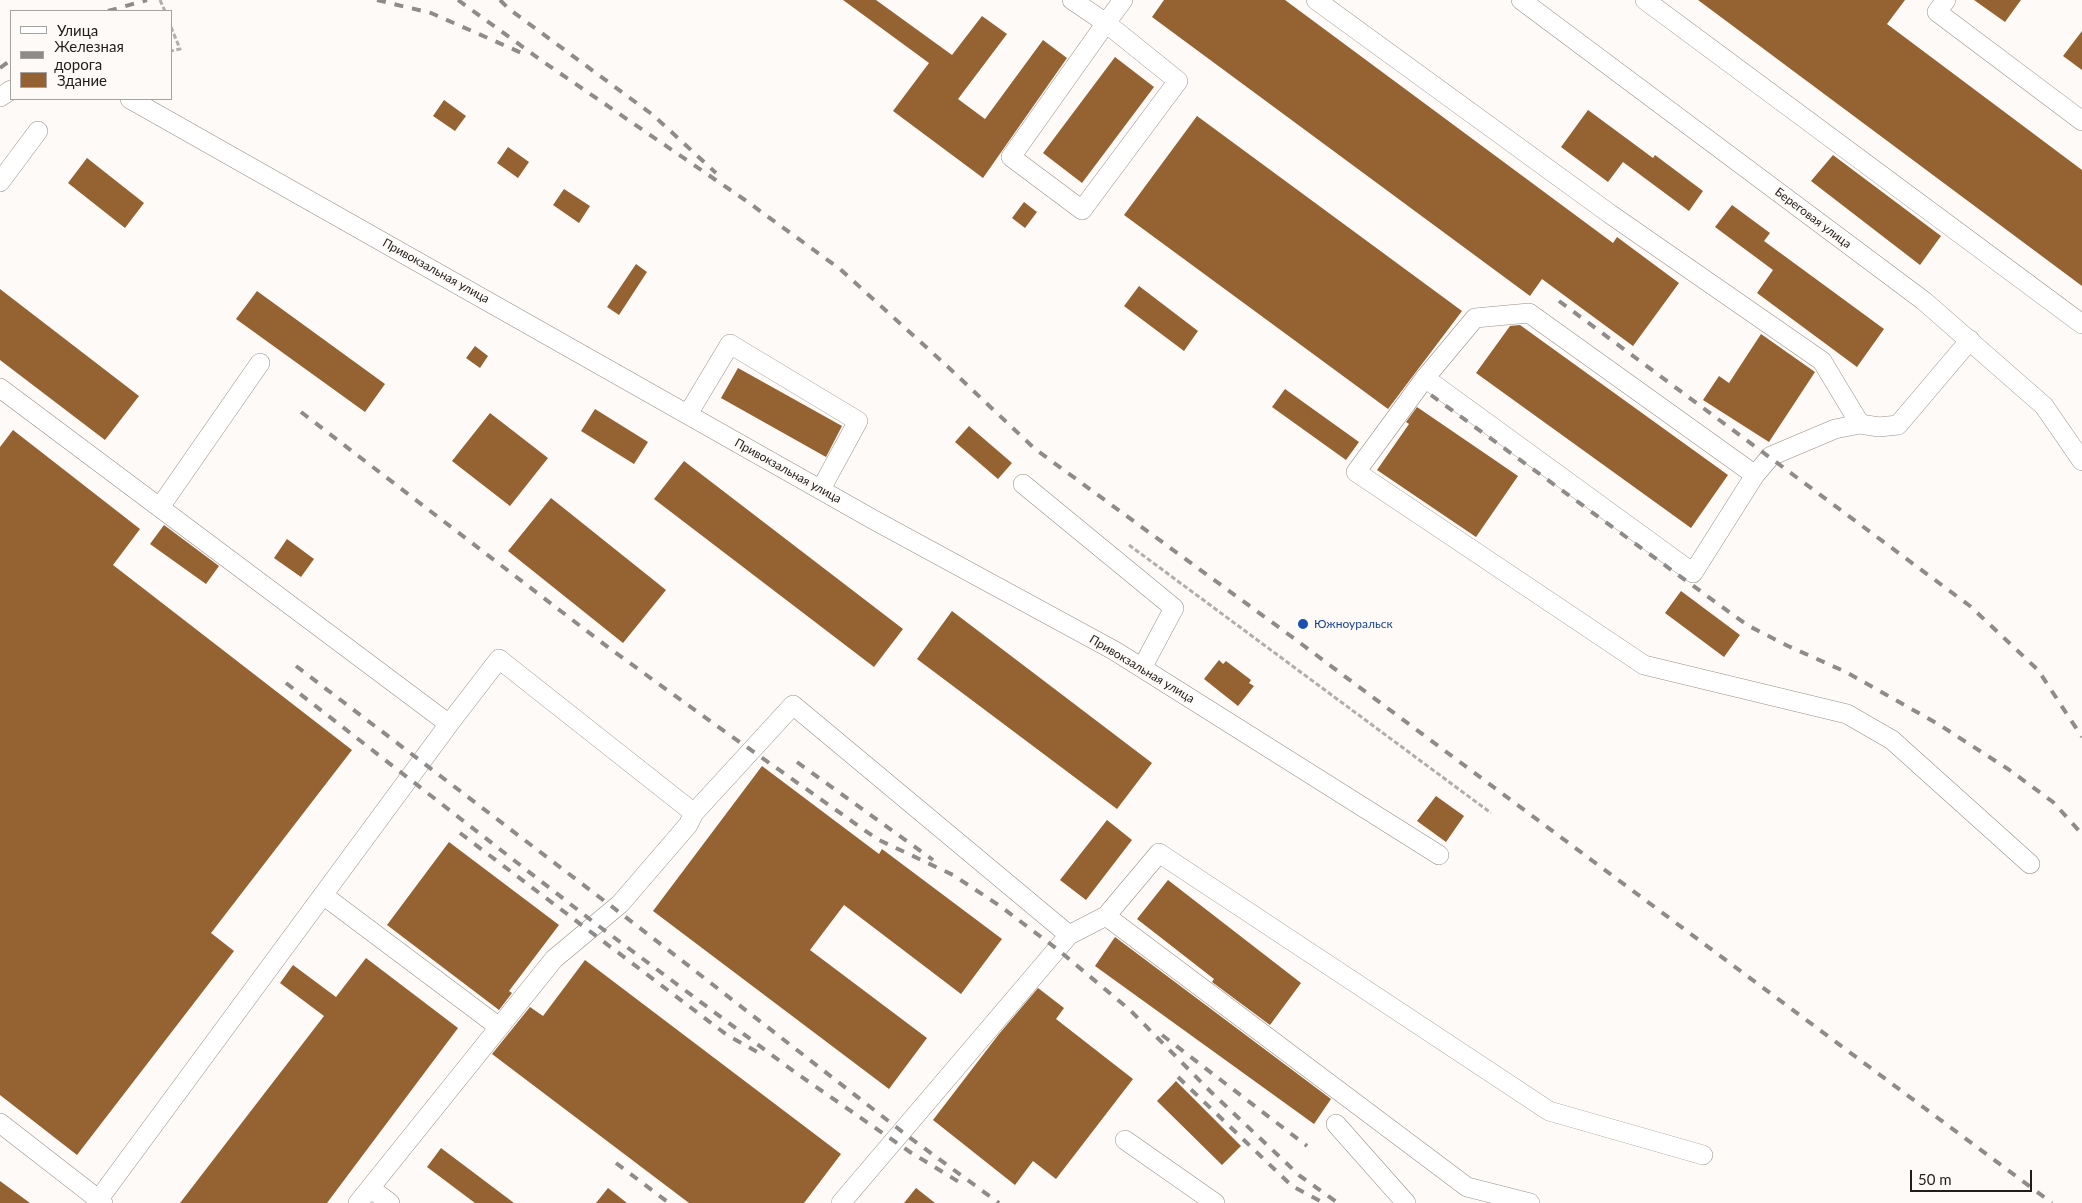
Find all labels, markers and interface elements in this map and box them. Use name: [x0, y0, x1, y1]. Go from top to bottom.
legend: [10, 10, 172, 100]
text: Улица: [57, 21, 98, 39]
text: Железная дорога: [54, 37, 124, 73]
text: Здание: [57, 71, 107, 89]
street label: Береговая улица: [1772, 185, 1854, 251]
street label: Привокзальная улица: [380, 236, 492, 306]
street label: Привокзальная улица: [732, 436, 844, 506]
marker: Южноуральск: [1296, 617, 1310, 631]
place label: Южноуральск: [1314, 617, 1393, 631]
street label: Привокзальная улица: [1087, 632, 1197, 706]
scale bar: [1912, 1160, 2034, 1192]
text: 50 m: [1918, 1170, 1952, 1188]

